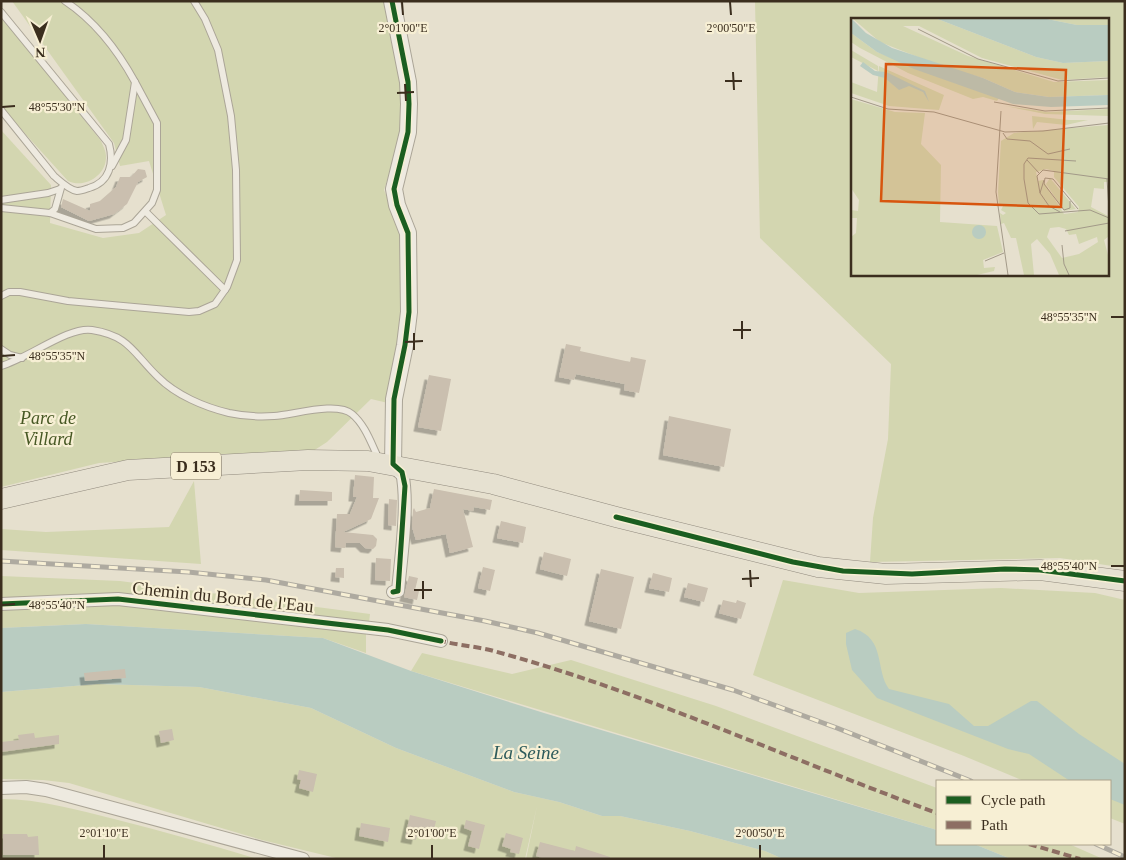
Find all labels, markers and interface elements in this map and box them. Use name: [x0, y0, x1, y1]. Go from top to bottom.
north arrow: [15, 15, 65, 65]
inset map: [851, 18, 1108, 275]
text: 2°01'00"E: [378, 21, 428, 35]
text: 2°00'50"E: [706, 21, 756, 35]
text: N: [35, 45, 46, 60]
text: 48°55'30"N: [29, 100, 86, 114]
text: 48°55'35"N: [1041, 310, 1098, 324]
text: 48°55'35"N: [29, 349, 86, 363]
park label: Parc de Villard: [19, 408, 76, 449]
road number: D 153: [171, 452, 221, 480]
text: 48°55'40"N: [1041, 559, 1098, 573]
street label: Chemin du Bord de l'Eau: [131, 578, 315, 616]
text: 48°55'40"N: [29, 598, 86, 612]
water label: La Seine: [492, 742, 559, 763]
legend: [936, 780, 1111, 845]
text: Cycle path: [981, 792, 1046, 808]
text: Path: [981, 817, 1008, 833]
text: 2°01'10"E: [79, 826, 129, 840]
text: 2°01'00"E: [407, 826, 457, 840]
text: 2°00'50"E: [735, 826, 785, 840]

